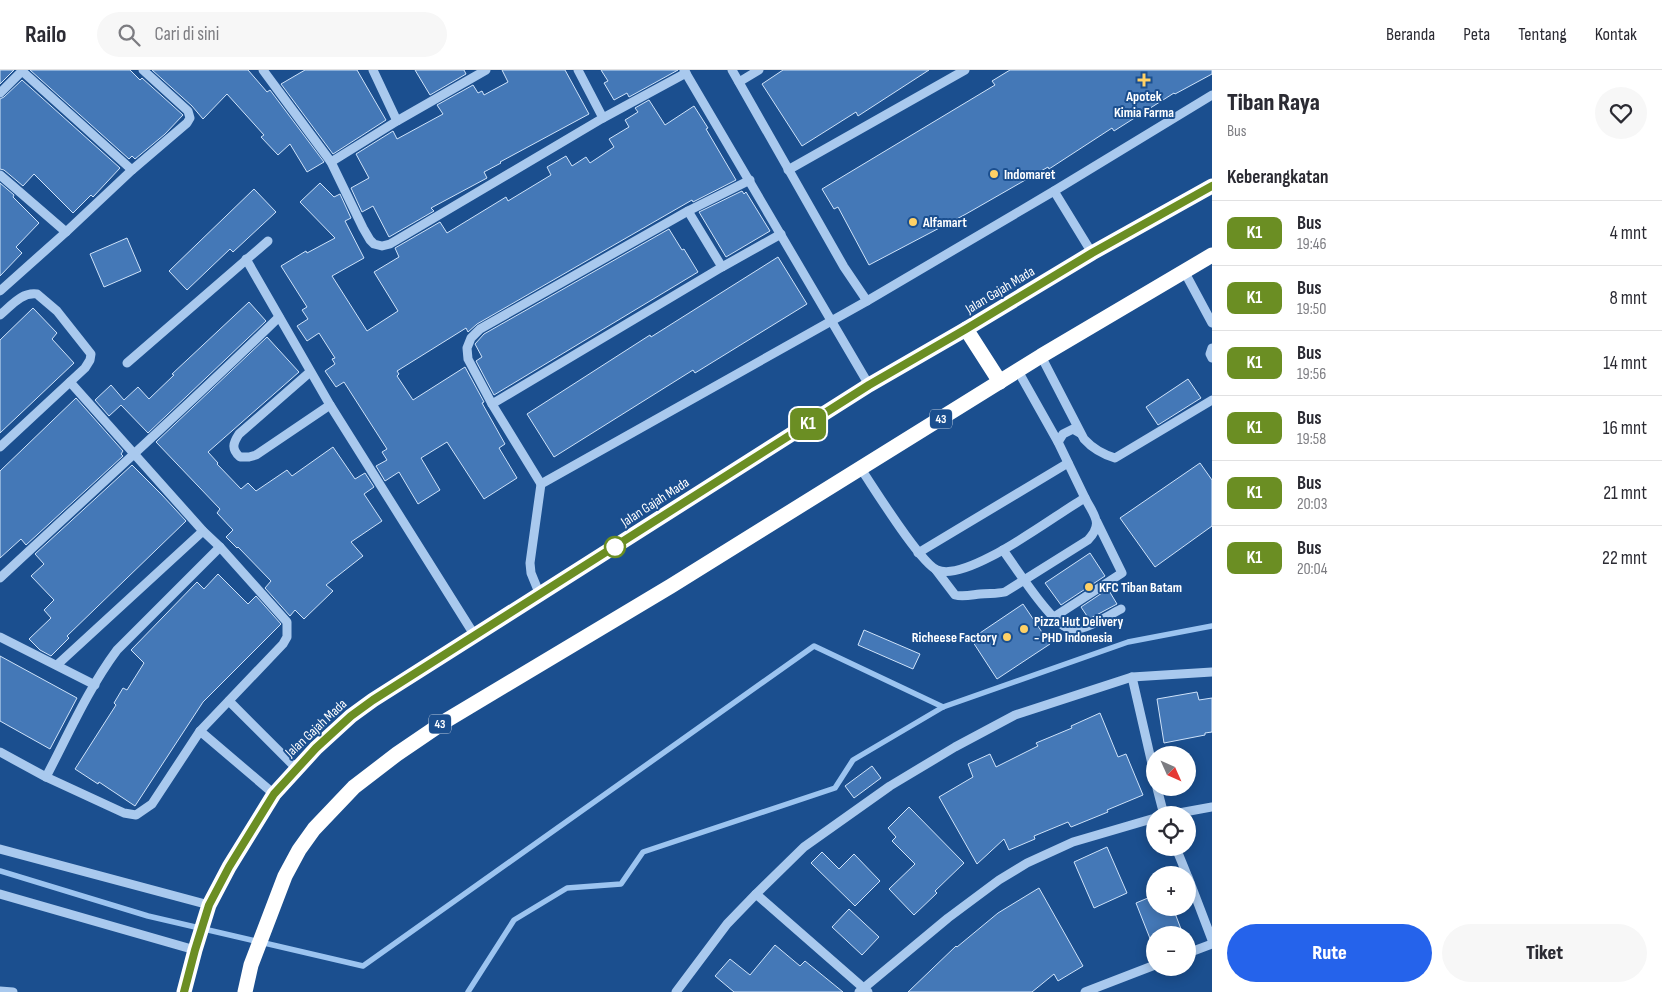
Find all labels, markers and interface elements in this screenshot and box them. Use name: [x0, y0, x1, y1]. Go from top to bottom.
search box: [97, 12, 447, 57]
text: Railo: [25, 20, 67, 49]
icon: search: [115, 21, 143, 49]
text: Cari di sini: [155, 23, 219, 46]
text: Beranda: [1386, 24, 1435, 45]
text: Peta: [1463, 24, 1490, 45]
text: Tentang: [1518, 24, 1567, 45]
text: Kontak: [1595, 24, 1637, 45]
marker: Apotek Kimia Farma: [1138, 74, 1150, 86]
button: heart: [1595, 87, 1647, 139]
place label: Apotek Kimia Farma: [1114, 88, 1174, 121]
text: Tiban Raya: [1227, 88, 1320, 117]
text: Bus: [1227, 122, 1247, 141]
place label: Indomaret: [1004, 166, 1056, 183]
text: Keberangkatan: [1227, 166, 1329, 189]
marker: Indomaret: [988, 168, 1000, 180]
text: Bus: [1297, 212, 1322, 235]
place label: Alfamart: [922, 214, 967, 231]
marker: Alfamart: [907, 216, 919, 228]
text: K1: [1247, 222, 1262, 243]
text: 4 mnt: [1610, 222, 1647, 245]
text: 19:46: [1297, 235, 1326, 254]
street label: Jalan Gajah Mada: [961, 263, 1038, 318]
text: Bus: [1297, 277, 1322, 300]
text: K1: [1247, 287, 1262, 308]
text: 8 mnt: [1609, 287, 1647, 310]
text: 19:50: [1297, 300, 1326, 319]
text: Bus: [1297, 342, 1322, 365]
text: K1: [1247, 352, 1262, 373]
text: 14 mnt: [1603, 352, 1647, 375]
text: 19:56: [1297, 365, 1326, 384]
text: Bus: [1297, 407, 1322, 430]
line badge: K1: [786, 408, 830, 440]
road number: 43: [930, 409, 952, 428]
text: K1: [800, 413, 816, 434]
text: K1: [1247, 417, 1262, 438]
text: 16 mnt: [1603, 417, 1647, 440]
text: 19:58: [1297, 430, 1326, 449]
text: Bus: [1297, 472, 1322, 495]
street label: Jalan Gajah Mada: [617, 474, 692, 531]
text: K1: [1247, 482, 1262, 503]
text: 21 mnt: [1603, 482, 1647, 505]
text: 20:03: [1297, 495, 1327, 514]
unlabelled marker: [604, 536, 626, 558]
text: Bus: [1297, 537, 1322, 560]
text: K1: [1247, 547, 1262, 568]
text: 22 mnt: [1602, 547, 1647, 570]
text: 20:04: [1297, 560, 1327, 579]
place label: KFC Tiban Batam: [1099, 579, 1182, 596]
marker: KFC Tiban Batam: [1083, 581, 1095, 593]
place label: Pizza Hut Delivery - PHD Indonesia: [1034, 613, 1124, 646]
marker: Pizza Hut Delivery - PHD Indonesia: [1018, 623, 1030, 635]
place label: Richeese Factory: [912, 629, 997, 646]
marker: Richeese Factory: [1001, 631, 1013, 643]
street label: Jalan Gajah Mada: [281, 695, 350, 761]
road number: 43: [429, 714, 451, 734]
north arrow: [1146, 746, 1196, 796]
map controls: [1146, 746, 1196, 976]
button: locate: [1146, 806, 1196, 856]
button: +: [1146, 866, 1196, 916]
button: Rute: [1227, 924, 1432, 982]
button: Tiket: [1442, 924, 1647, 982]
button: −: [1146, 926, 1196, 976]

